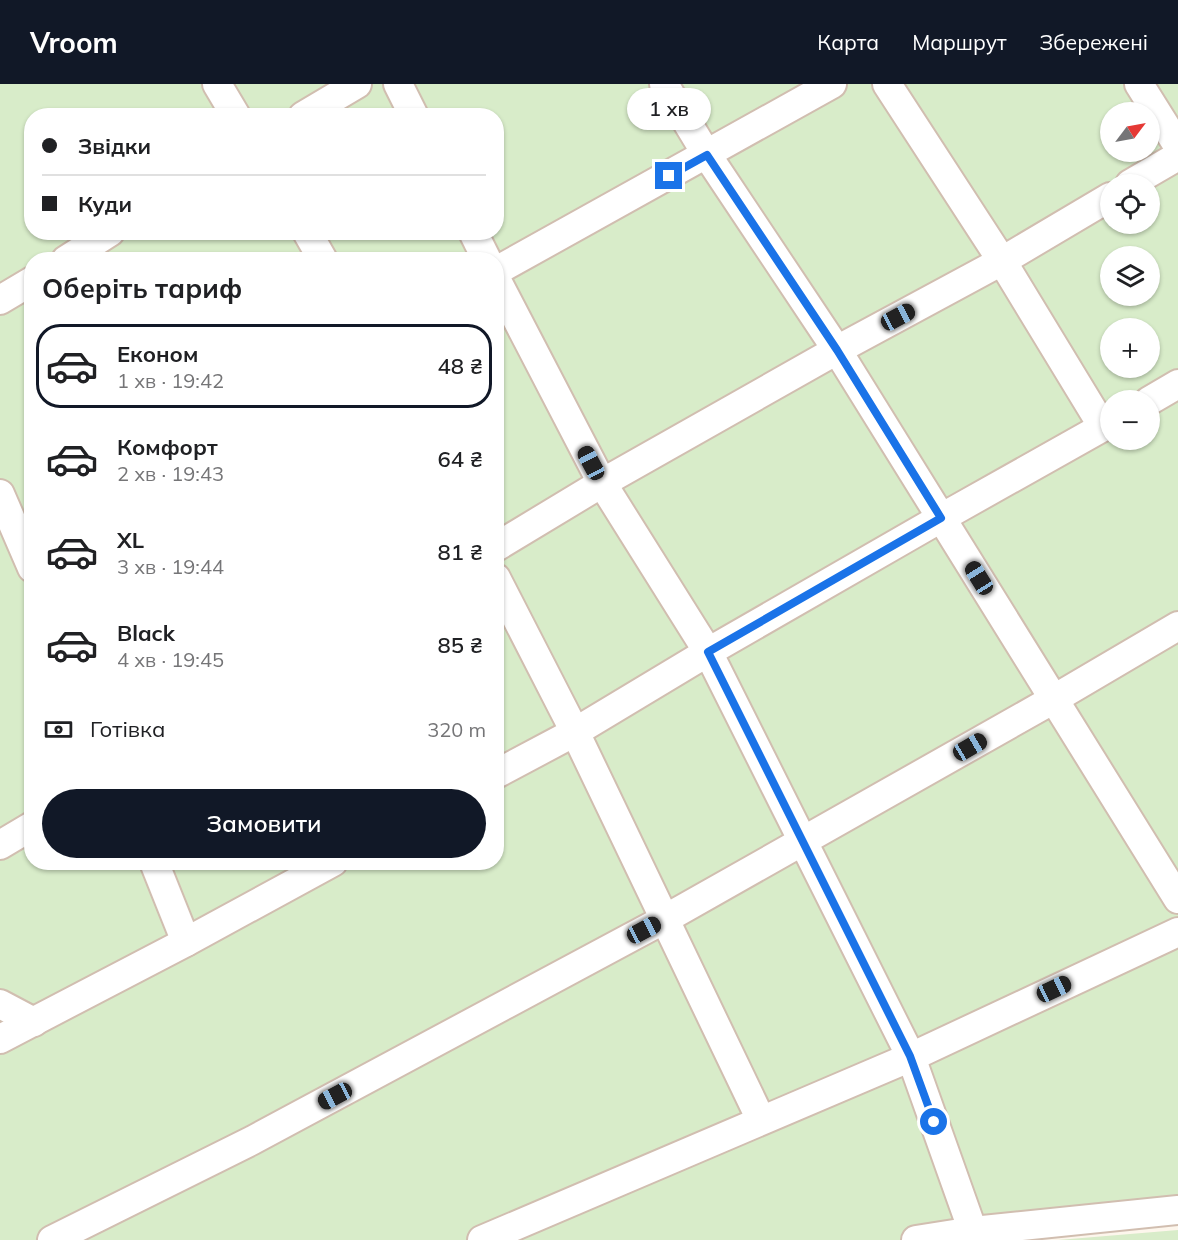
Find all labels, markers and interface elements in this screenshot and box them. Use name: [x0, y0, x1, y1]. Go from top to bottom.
text: Vroom: [30, 25, 118, 60]
text: Карта: [817, 29, 879, 55]
text: Маршрут: [912, 29, 1007, 55]
text: Збережені: [1040, 29, 1148, 55]
callout: 1 хв: [627, 89, 711, 131]
text: 1 хв: [649, 96, 689, 121]
north arrow: [1100, 102, 1160, 162]
map controls: [1100, 102, 1160, 450]
text: Звідки: [78, 132, 151, 160]
route end: [655, 162, 682, 189]
button: locate: [1100, 174, 1160, 234]
text: Куди: [78, 190, 132, 218]
button: layers: [1100, 246, 1160, 306]
text: Оберіть тариф: [42, 271, 242, 305]
car: [878, 301, 918, 333]
button: +: [1100, 318, 1160, 378]
icon: car: [45, 339, 99, 393]
text: Економ: [117, 340, 198, 368]
text: 48 ₴: [438, 352, 483, 380]
text: 1 хв · 19:42: [117, 368, 224, 393]
button: −: [1100, 390, 1160, 450]
icon: car: [45, 432, 99, 486]
text: Комфорт: [117, 433, 218, 461]
car: [575, 443, 607, 483]
text: 64 ₴: [438, 445, 483, 473]
text: 2 хв · 19:43: [117, 461, 224, 486]
icon: car: [45, 525, 99, 579]
text: XL: [117, 526, 144, 554]
text: 81 ₴: [438, 538, 483, 566]
text: 3 хв · 19:44: [117, 554, 224, 579]
car: [962, 558, 996, 598]
icon: car: [45, 618, 99, 672]
text: Black: [117, 619, 175, 647]
text: 85 ₴: [438, 631, 483, 659]
text: 4 хв · 19:45: [117, 647, 224, 672]
icon: cash: [42, 713, 75, 746]
text: Готівка: [90, 715, 165, 743]
text: 320 m: [427, 717, 486, 742]
car: [950, 730, 990, 764]
button: Замовити: [42, 789, 486, 858]
car: [624, 914, 664, 946]
car: [1034, 973, 1074, 1005]
car: [315, 1080, 355, 1112]
route start: [920, 1108, 947, 1135]

